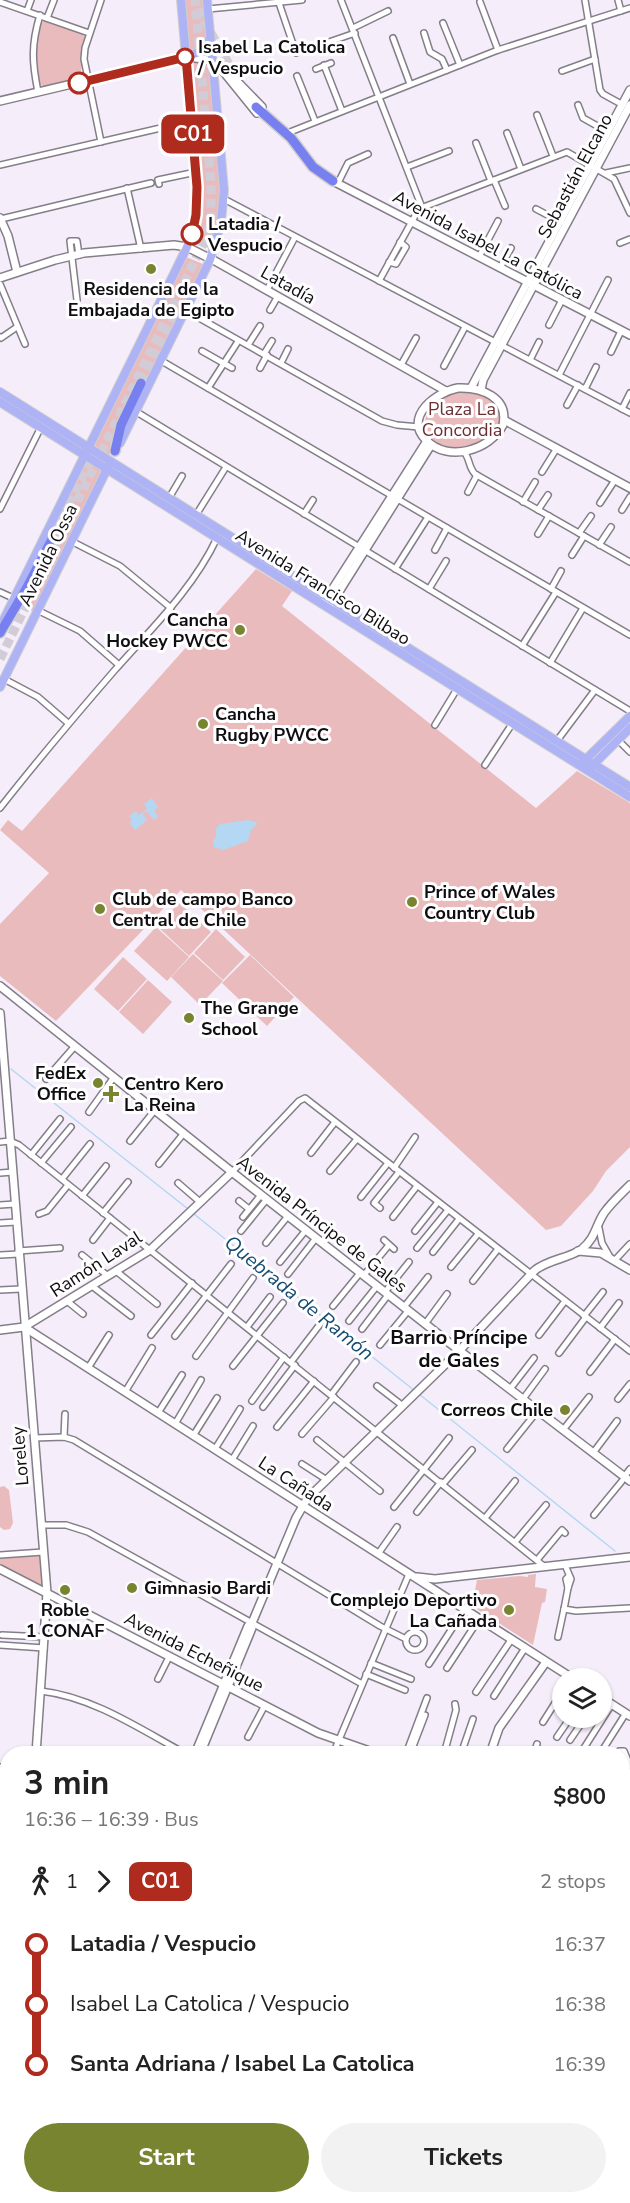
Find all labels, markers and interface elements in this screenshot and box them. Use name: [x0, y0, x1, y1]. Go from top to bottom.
place label: Isabel La Catolica / Vespucio: [197, 35, 345, 80]
marker: Isabel La Catolica / Vespucio: [176, 48, 194, 66]
unlabelled marker: [68, 72, 90, 94]
street label: Sebastián Elcano: [532, 109, 618, 243]
line badge: C01: [158, 114, 228, 154]
text: C01: [173, 120, 213, 148]
street label: Avenida Isabel La Católica: [389, 185, 587, 305]
place label: Latadia / Vespucio: [207, 212, 283, 257]
marker: Latadia / Vespucio: [181, 223, 203, 245]
street label: Latadía: [256, 260, 320, 310]
marker: Residencia de la Embajada de Egipto: [144, 262, 158, 276]
place label: Residencia de la Embajada de Egipto: [68, 277, 234, 322]
park label: Plaza La Concordia: [422, 397, 502, 442]
street label: Avenida Ossa: [13, 500, 83, 610]
street label: Avenida Francisco Bilbao: [231, 523, 415, 651]
place label: Cancha Hockey PWCC: [106, 608, 228, 653]
marker: Cancha Hockey PWCC: [233, 623, 247, 637]
place label: Cancha Rugby PWCC: [215, 702, 329, 747]
marker: Cancha Rugby PWCC: [196, 717, 210, 731]
place label: Prince of Wales Country Club: [424, 880, 556, 925]
place label: Club de campo Banco Central de Chile: [112, 887, 293, 932]
marker: Prince of Wales Country Club: [405, 895, 419, 909]
marker: Club de campo Banco Central de Chile: [93, 902, 107, 916]
place label: The Grange School: [201, 996, 299, 1041]
marker: The Grange School: [182, 1011, 196, 1025]
place label: FedEx Office: [35, 1061, 86, 1106]
place label: Centro Kero La Reina: [124, 1072, 224, 1117]
marker: FedEx Office: [91, 1076, 105, 1090]
marker: Centro Kero La Reina: [102, 1085, 120, 1103]
street label: Avenida Príncipe de Gales: [232, 1150, 412, 1298]
street label: Ramón Laval: [45, 1225, 147, 1303]
water label: Quebrada de Ramón: [219, 1229, 379, 1367]
district label: Barrio Príncipe de Gales: [390, 1324, 528, 1374]
place label: Correos Chile: [441, 1398, 553, 1422]
marker: Correos Chile: [558, 1403, 572, 1417]
street label: Loreley: [5, 1425, 35, 1487]
street label: La Cañada: [254, 1451, 338, 1517]
place label: Gimnasio Bardi: [144, 1576, 271, 1600]
marker: Gimnasio Bardi: [125, 1581, 139, 1595]
marker: Roble 1 CONAF: [58, 1583, 72, 1597]
place label: Complejo Deportivo La Cañada: [330, 1588, 497, 1633]
place label: Roble 1 CONAF: [26, 1598, 104, 1643]
marker: Complejo Deportivo La Cañada: [502, 1603, 516, 1617]
street label: Avenida Echeñique: [120, 1606, 268, 1698]
map controls: [552, 1668, 612, 1728]
button: layers: [552, 1668, 612, 1728]
text: 3 min: [24, 1761, 109, 1806]
text: $800: [553, 1782, 606, 1812]
text: 16:36 – 16:39 · Bus: [24, 1806, 199, 1833]
icon: walk: [24, 1865, 57, 1898]
icon: forward: [87, 1865, 120, 1898]
text: C01: [141, 1867, 180, 1895]
text: 1: [66, 1868, 78, 1895]
text: 2 stops: [540, 1868, 606, 1895]
text: Latadia / Vespucio: [70, 1929, 256, 1959]
text: 16:37: [553, 1931, 606, 1958]
text: Isabel La Catolica / Vespucio: [70, 1989, 350, 2019]
text: 16:38: [553, 1991, 606, 2018]
text: Santa Adriana / Isabel La Catolica: [70, 2049, 415, 2079]
text: 16:39: [553, 2051, 606, 2078]
button: Start: [24, 2123, 309, 2192]
button: Tickets: [321, 2123, 606, 2192]

